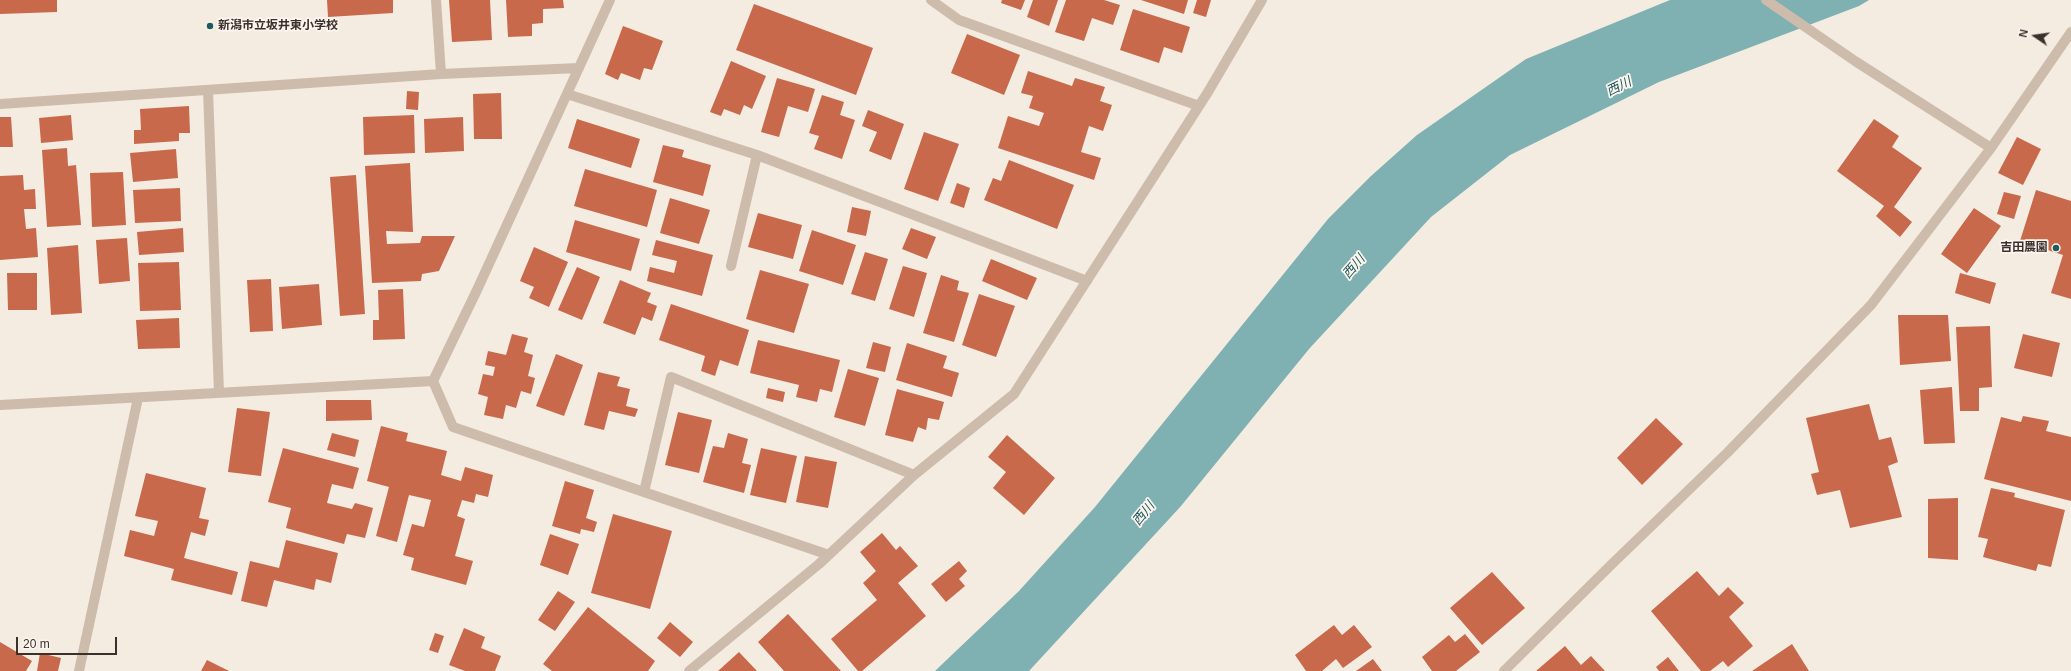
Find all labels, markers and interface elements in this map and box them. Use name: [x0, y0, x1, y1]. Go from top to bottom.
north arrow: [2015, 16, 2055, 56]
place label: 新潟市立坂井東小学校: [218, 19, 338, 33]
marker: 新潟市立坂井東小学校: [205, 21, 215, 31]
text: N: [2017, 28, 2030, 39]
water label: 西川: [1604, 74, 1634, 100]
place label: 吉田農園: [2000, 241, 2048, 255]
marker: 吉田農園: [2051, 243, 2061, 253]
water label: 西川: [1340, 252, 1368, 282]
water label: 西川: [1130, 499, 1158, 529]
scale bar: [18, 629, 119, 655]
text: 20 m: [23, 637, 50, 651]

